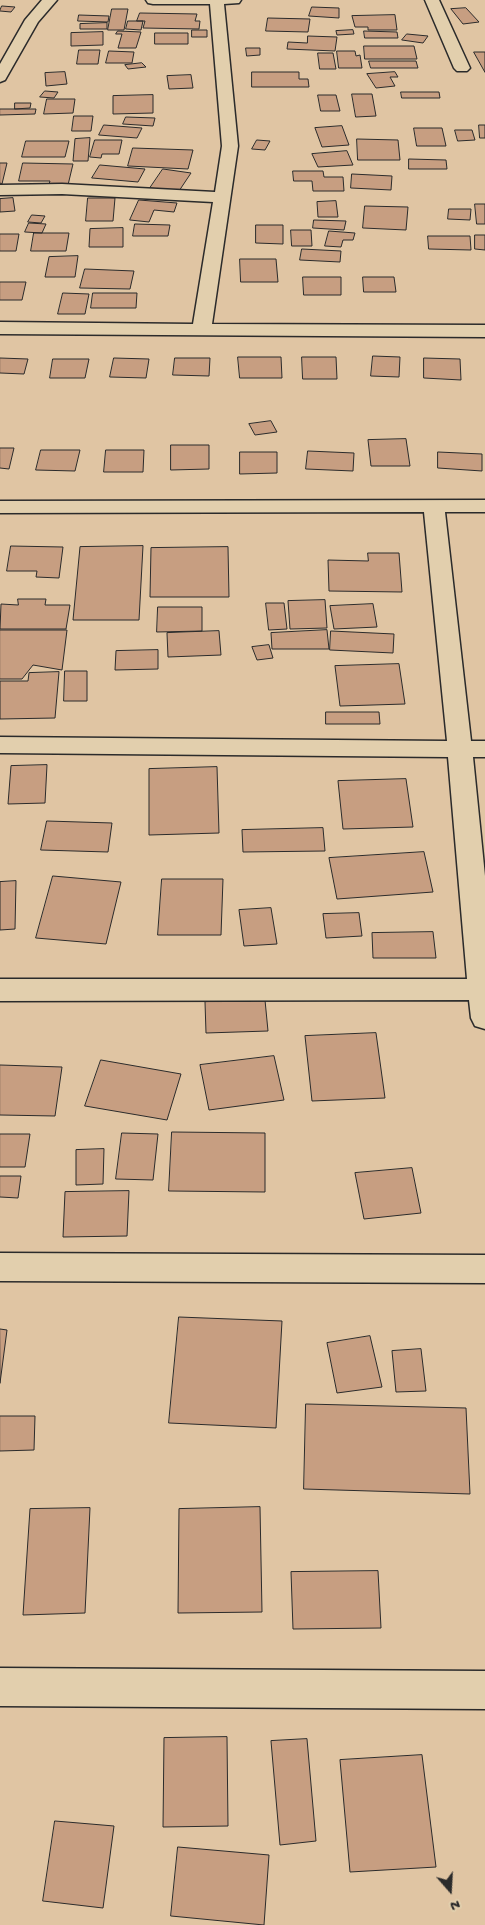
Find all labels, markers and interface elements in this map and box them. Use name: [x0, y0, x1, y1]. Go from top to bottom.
north arrow: [425, 1865, 475, 1915]
text: N: [448, 1895, 462, 1914]

